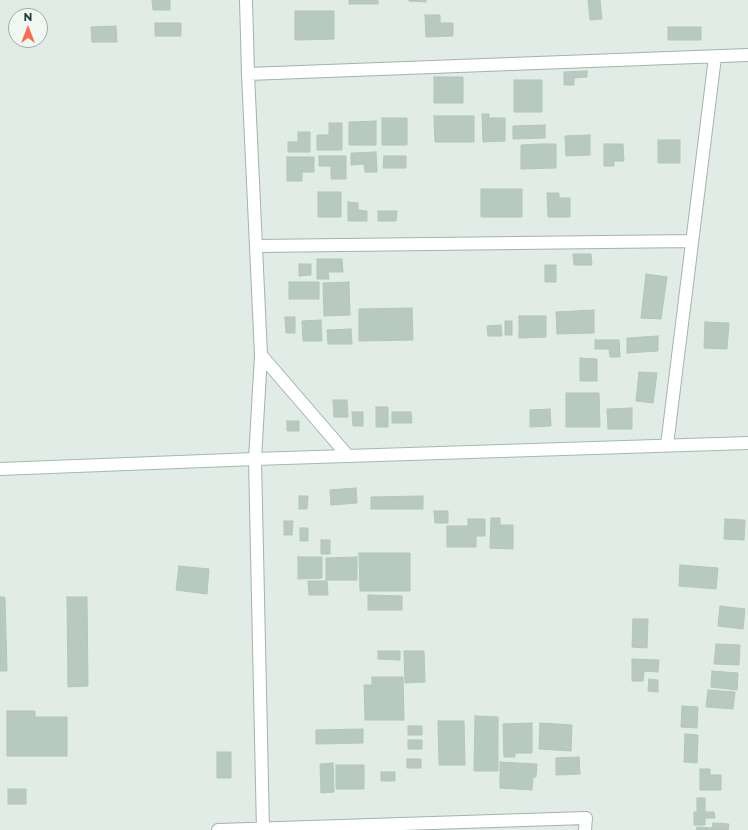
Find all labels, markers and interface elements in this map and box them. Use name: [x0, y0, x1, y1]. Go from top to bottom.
north arrow: [8, 8, 48, 48]
text: N: [24, 10, 32, 24]

